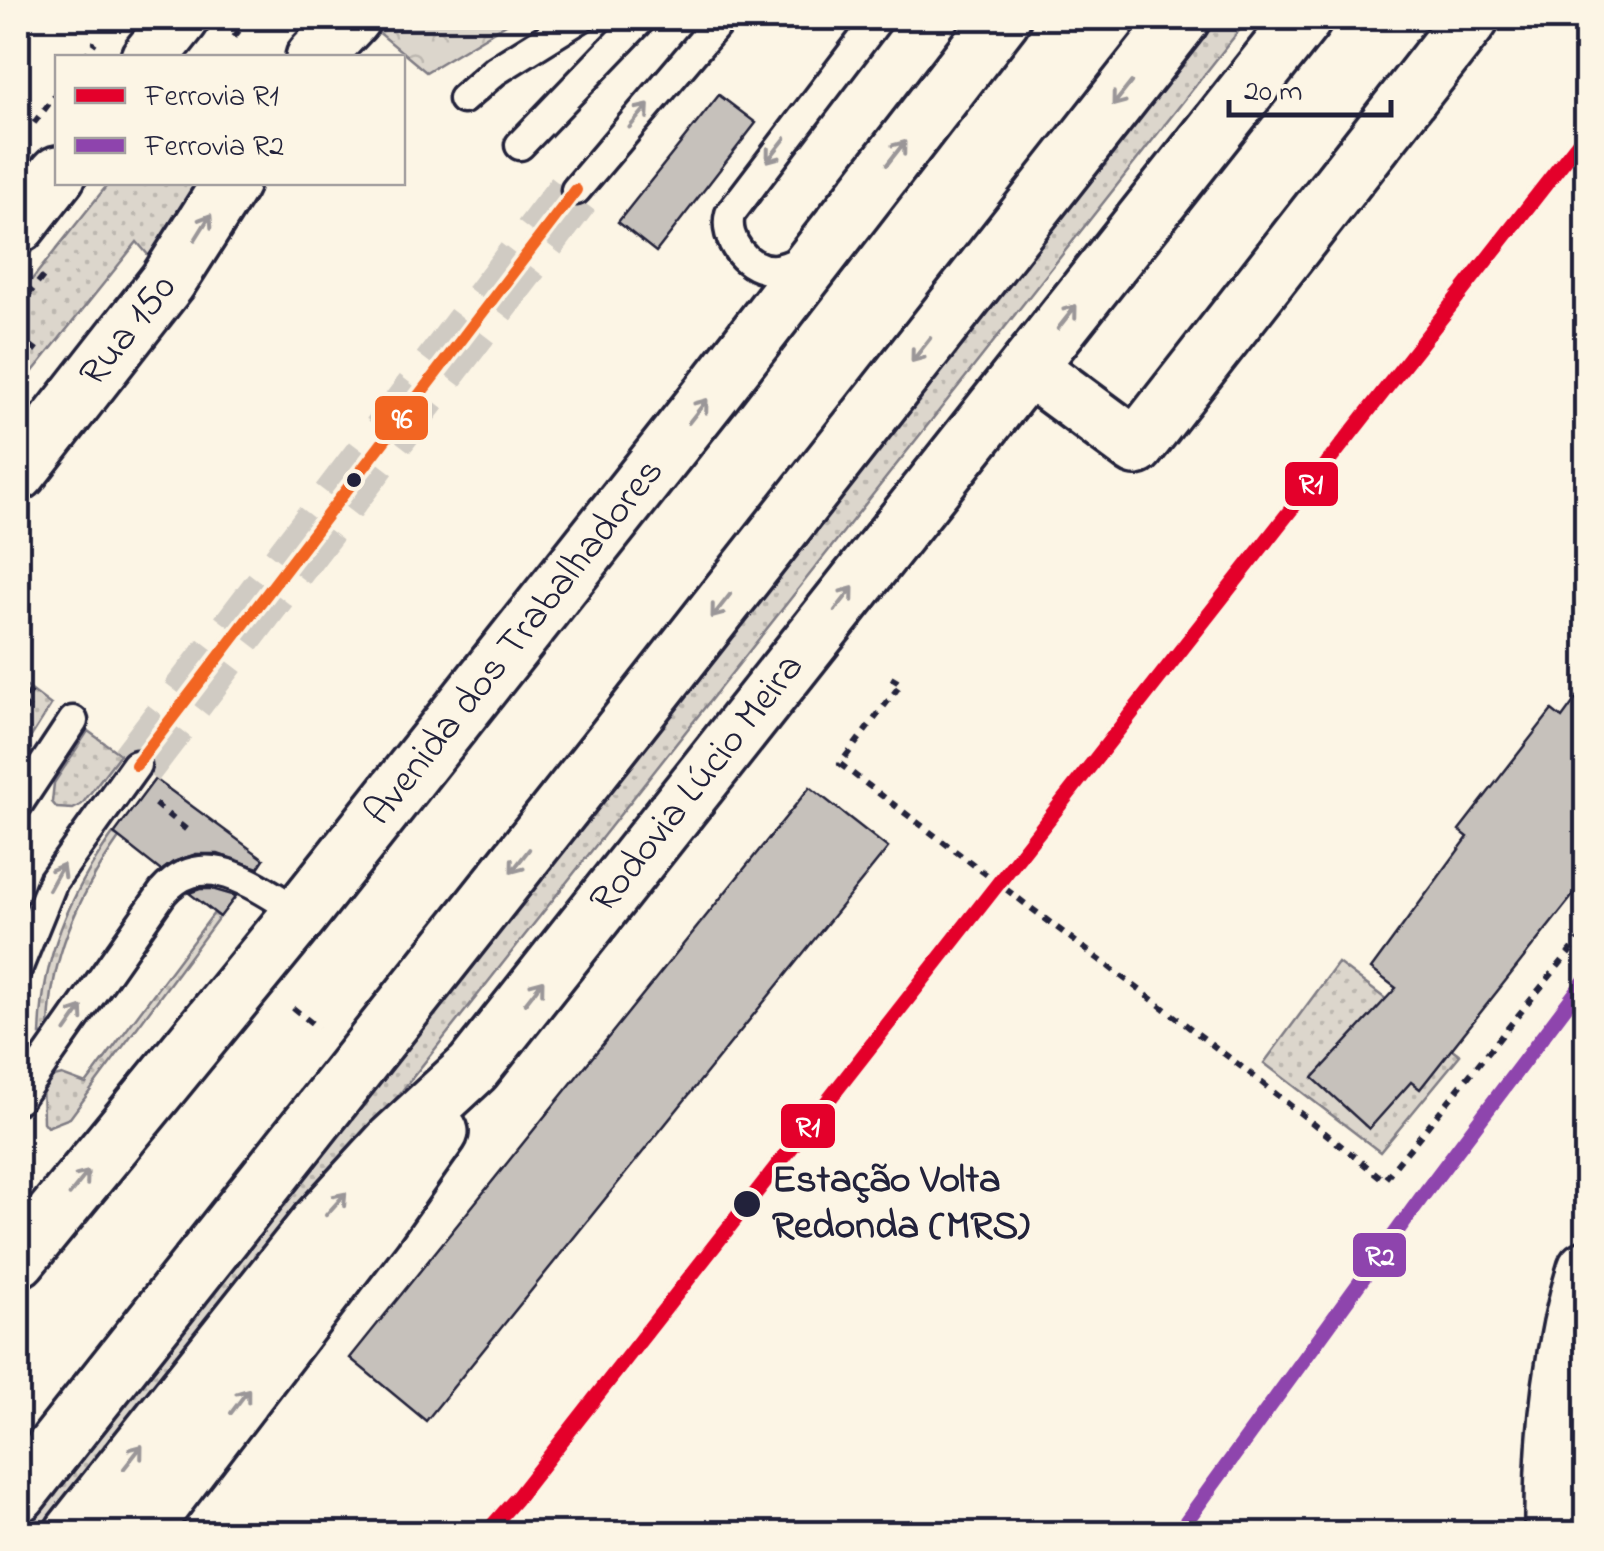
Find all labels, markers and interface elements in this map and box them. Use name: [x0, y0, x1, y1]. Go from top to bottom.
legend: [55, 55, 405, 185]
scale bar: [1229, 55, 1392, 117]
text: 20 m: [1244, 71, 1303, 115]
text: Ferrovia R1: [144, 76, 279, 120]
one-way arrow: [1111, 81, 1133, 107]
one-way arrow: [628, 103, 650, 129]
text: Ferrovia R2: [144, 126, 284, 170]
one-way arrow: [766, 136, 787, 163]
one-way arrow: [886, 140, 907, 167]
one-way arrow: [192, 214, 213, 242]
street label: Rua 150: [66, 262, 192, 400]
one-way arrow: [1056, 304, 1077, 331]
one-way arrow: [911, 336, 932, 363]
line badge: 96: [373, 394, 430, 442]
one-way arrow: [687, 398, 708, 425]
text: 96: [391, 401, 413, 442]
street label: Avenida dos Trabalhadores: [351, 446, 679, 839]
line badge: R1: [1283, 460, 1340, 508]
text: R1: [1299, 466, 1323, 507]
unlabelled marker: [344, 470, 364, 490]
one-way arrow: [833, 587, 855, 613]
one-way arrow: [711, 592, 732, 619]
street label: Rodovia Lúcio Meira: [576, 641, 819, 927]
one-way arrow: [509, 847, 530, 874]
one-way arrow: [46, 863, 66, 893]
one-way arrow: [523, 979, 545, 1005]
one-way arrow: [63, 1006, 84, 1033]
line badge: R1: [779, 1102, 837, 1150]
text: R1: [796, 1109, 820, 1150]
place label: Estação Volta Redonda (MRS): [772, 1152, 1030, 1257]
one-way arrow: [68, 1171, 90, 1197]
marker: Estação Volta Redonda (MRS): [731, 1188, 763, 1220]
one-way arrow: [324, 1192, 347, 1217]
line badge: R2: [1351, 1231, 1408, 1279]
text: R2: [1365, 1238, 1395, 1279]
one-way arrow: [228, 1388, 250, 1414]
one-way arrow: [122, 1444, 143, 1471]

